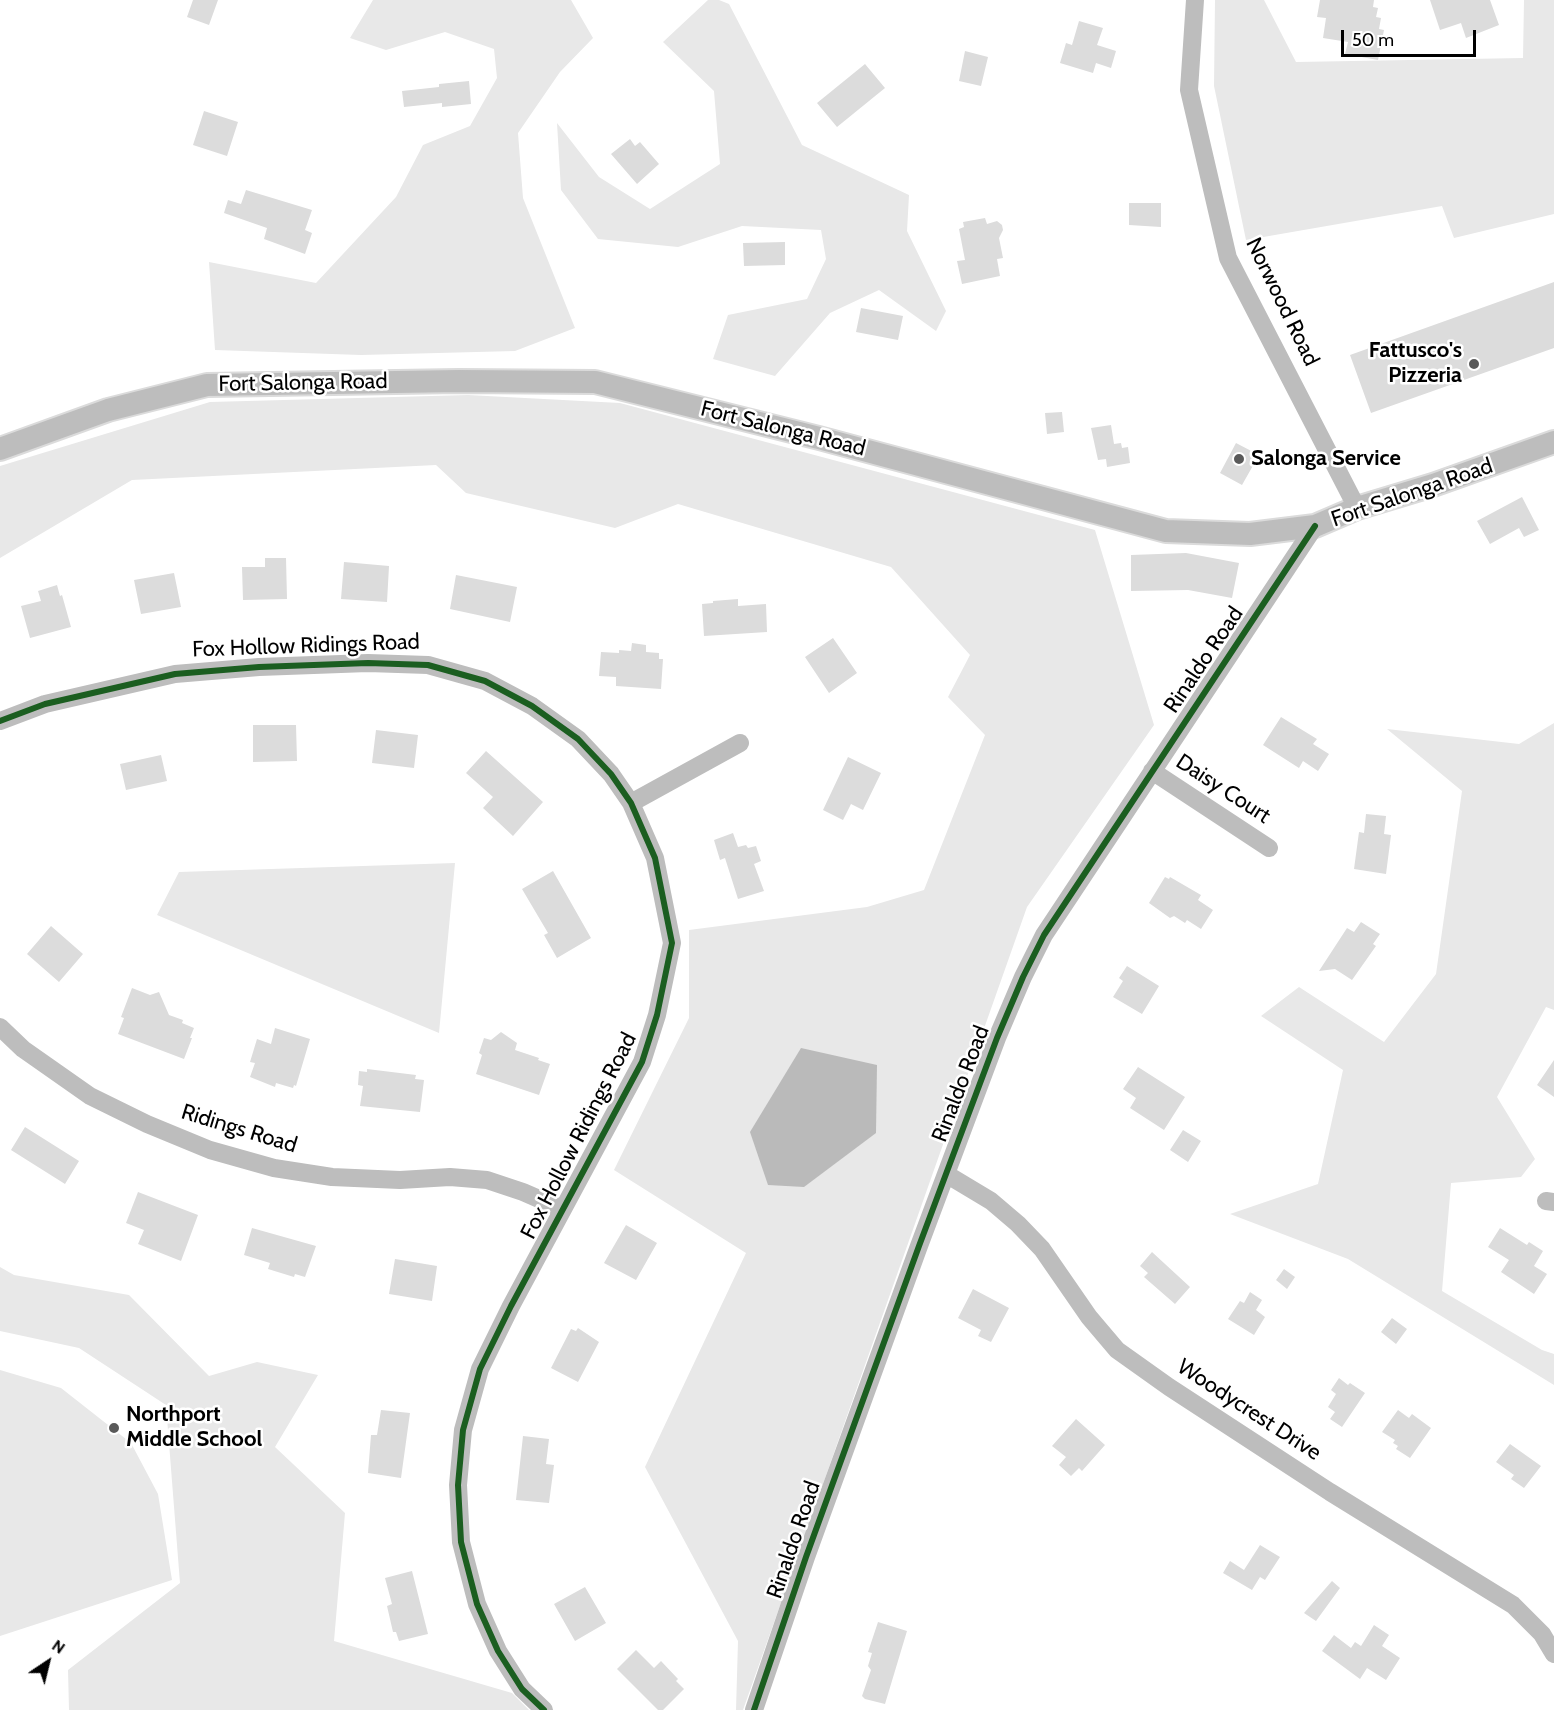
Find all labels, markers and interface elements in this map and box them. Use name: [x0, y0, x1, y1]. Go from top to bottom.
scale bar: [1344, 18, 1479, 56]
text: 50 m: [1352, 29, 1394, 51]
street label: Norwood Road: [1240, 234, 1324, 370]
place label: Fattusco's Pizzeria: [1369, 338, 1462, 390]
marker: Fattusco's Pizzeria: [1467, 357, 1481, 371]
street label: Fort Salonga Road: [218, 368, 388, 398]
street label: Fort Salonga Road: [698, 396, 868, 462]
place label: Salonga Service: [1251, 446, 1401, 472]
marker: Salonga Service: [1232, 452, 1246, 466]
street label: Fort Salonga Road: [1328, 453, 1496, 533]
street label: Rinaldo Road: [1159, 602, 1249, 718]
street label: Fox Hollow Ridings Road: [192, 629, 420, 663]
street label: Daisy Court: [1171, 749, 1275, 829]
street label: Rinaldo Road: [927, 1022, 995, 1146]
street label: Fox Hollow Ridings Road: [516, 1029, 642, 1243]
street label: Ridings Road: [178, 1099, 300, 1159]
street label: Woodycrest Drive: [1172, 1354, 1326, 1466]
place label: Northport Middle School: [126, 1402, 262, 1454]
marker: Northport Middle School: [107, 1421, 121, 1435]
street label: Rinaldo Road: [762, 1478, 826, 1602]
north arrow: [18, 1632, 78, 1692]
text: N: [49, 1636, 69, 1658]

